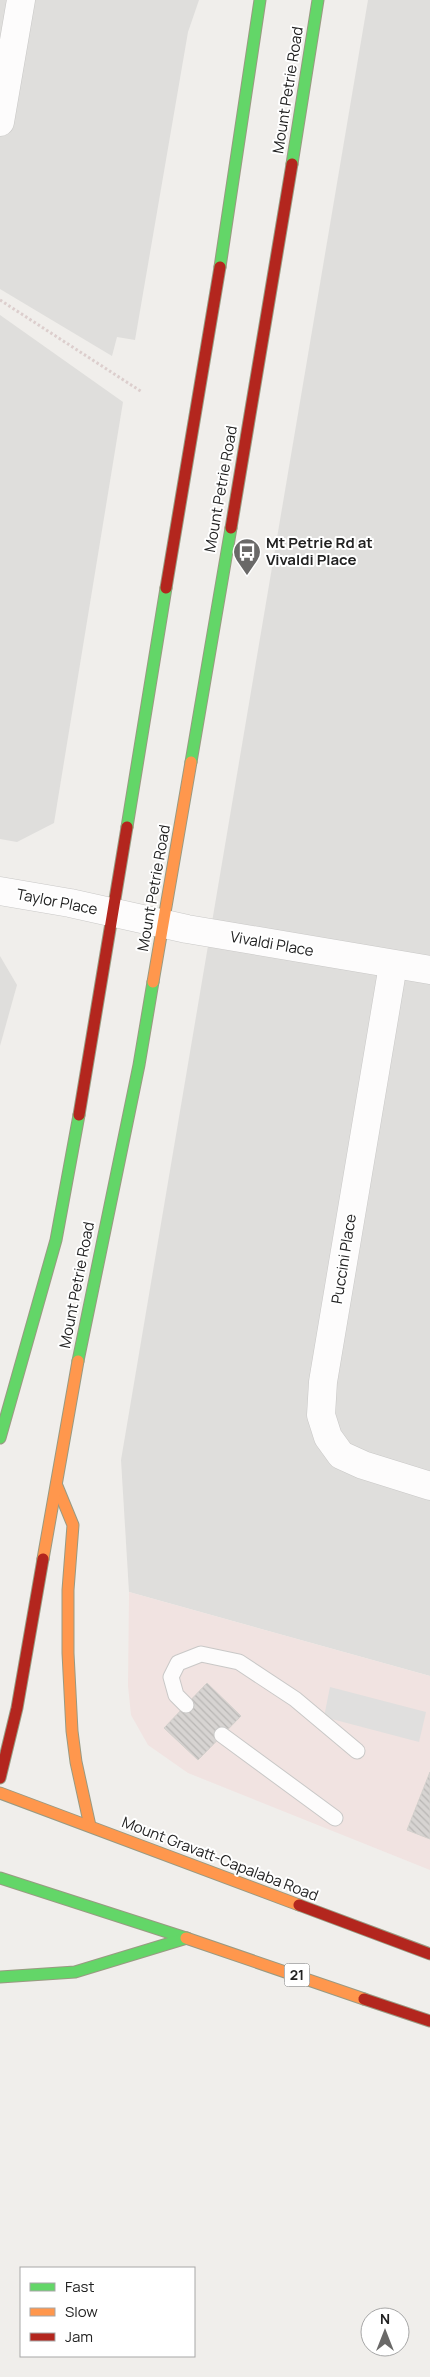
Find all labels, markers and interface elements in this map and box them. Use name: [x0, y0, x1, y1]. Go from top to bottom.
street label: Mount Petrie Road: [267, 25, 308, 155]
street label: Mount Petrie Road: [199, 424, 242, 554]
place label: Mt Petrie Rd at Vivaldi Place: [266, 532, 373, 570]
bus stop icon: Mt Petrie Rd at Vivaldi Place: [232, 537, 262, 576]
street label: Mount Petrie Road: [132, 823, 175, 953]
street label: Taylor Place: [15, 883, 100, 920]
street label: Vivaldi Place: [229, 926, 316, 961]
street label: Puccini Place: [326, 1212, 361, 1305]
street label: Mount Petrie Road: [54, 1220, 99, 1350]
street label: Mount Gravatt-Capalaba Road: [119, 1811, 321, 1906]
road number: 21: [284, 1964, 310, 1986]
legend: [20, 2267, 195, 2357]
text: Fast: [65, 2276, 94, 2297]
text: Slow: [65, 2301, 98, 2322]
north arrow: [360, 2307, 410, 2357]
text: N: [380, 2309, 390, 2328]
text: Jam: [65, 2326, 93, 2347]

